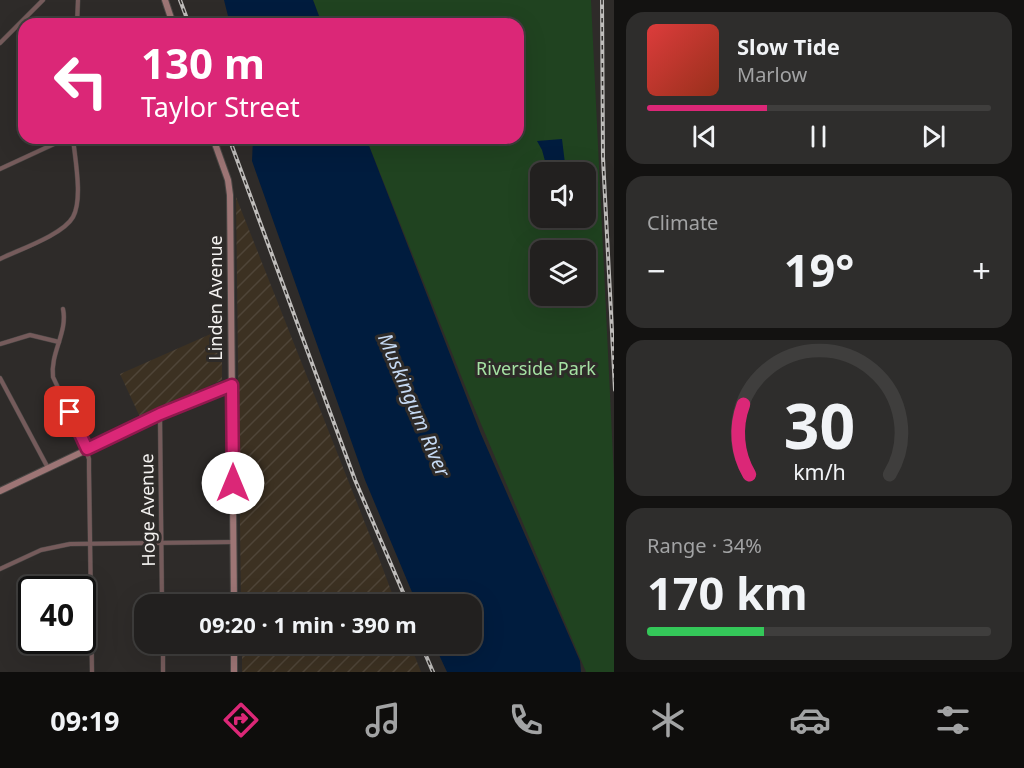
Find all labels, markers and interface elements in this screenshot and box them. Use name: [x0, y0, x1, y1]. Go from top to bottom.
text: Slow Tide: [737, 31, 840, 61]
text: 130 m: [141, 34, 265, 91]
icon: left: [42, 42, 120, 120]
text: Marlow: [737, 61, 807, 88]
text: Taylor Street: [141, 88, 300, 125]
icon: previous: [688, 120, 721, 153]
icon: pause: [802, 120, 835, 153]
icon: next: [917, 120, 950, 153]
map controls: [530, 162, 596, 306]
button: sound: [530, 162, 596, 228]
text: Climate: [647, 209, 718, 236]
street label: Linden Avenue: [203, 235, 227, 361]
text: 19°: [784, 239, 854, 300]
button: layers: [530, 240, 596, 306]
text: −: [647, 248, 666, 293]
text: +: [972, 248, 991, 293]
water label: Muskingum River: [372, 329, 457, 482]
park label: Riverside Park: [476, 356, 596, 380]
text: 30: [783, 382, 855, 467]
pin: [44, 386, 95, 437]
icon: arrive: [53, 395, 86, 428]
position arrow: [201, 451, 265, 515]
street label: Hoge Avenue: [134, 453, 160, 567]
text: km/h: [793, 457, 845, 486]
text: Range · 34%: [647, 532, 762, 559]
text: 170 km: [647, 562, 808, 623]
speed limit sign: 40: [18, 576, 96, 654]
text: 09:20 · 1 min · 390 m: [199, 609, 417, 639]
icon: directions: [220, 699, 262, 741]
icon: music: [362, 699, 404, 741]
icon: phone: [505, 699, 547, 741]
icon: climate: [647, 699, 689, 741]
icon: car: [789, 699, 831, 741]
icon: filters: [932, 699, 974, 741]
text: 09:19: [50, 702, 120, 739]

